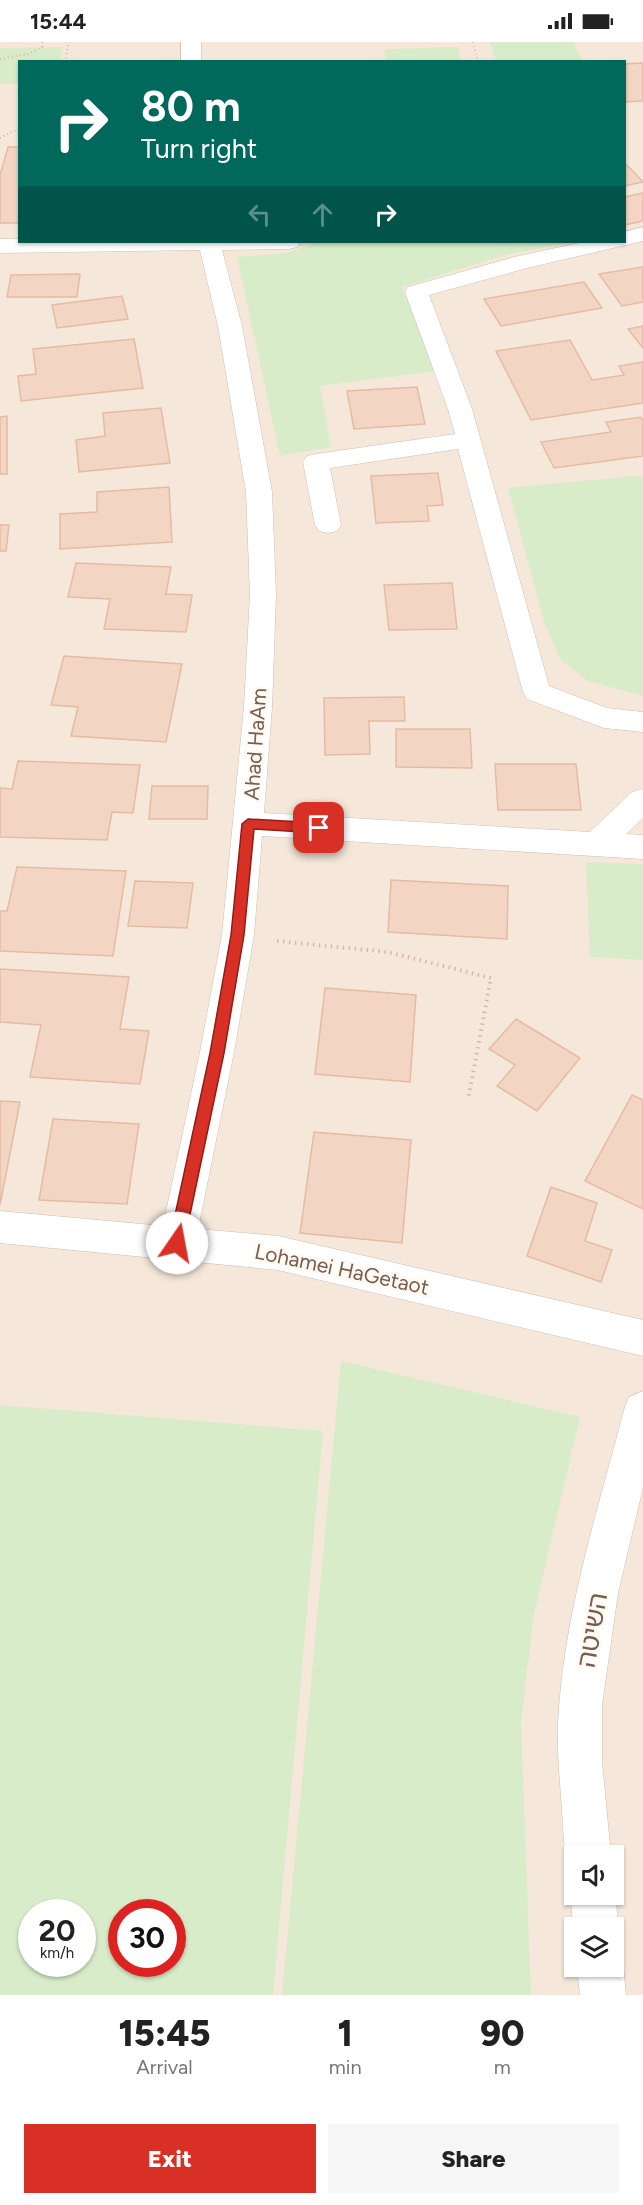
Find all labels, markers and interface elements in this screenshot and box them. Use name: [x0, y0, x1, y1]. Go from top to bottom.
text: 15:44: [30, 8, 87, 35]
text: 80 m: [141, 81, 241, 132]
icon: right: [42, 84, 120, 162]
text: Turn right: [141, 132, 257, 165]
icon: left: [243, 198, 276, 231]
icon: ahead: [306, 198, 339, 231]
icon: right: [369, 198, 402, 231]
street label: Ahad HaAm: [239, 687, 271, 801]
pin: [293, 802, 344, 853]
icon: arrive: [302, 811, 335, 844]
position arrow: [145, 1211, 209, 1275]
street label: Lohamei HaGetaot: [253, 1238, 431, 1300]
street label: השיטה: [570, 1590, 614, 1670]
map controls: [564, 1845, 624, 1977]
button: sound: [564, 1845, 624, 1905]
speed limit sign: 30: [108, 1899, 186, 1977]
text: 20: [39, 1912, 75, 1949]
button: layers: [564, 1917, 624, 1977]
text: km/h: [40, 1944, 74, 1962]
text: 15:45: [118, 2012, 210, 2055]
text: 1: [338, 2012, 353, 2055]
text: 90: [480, 2012, 525, 2055]
text: Arrival: [136, 2055, 193, 2079]
text: min: [329, 2055, 362, 2079]
text: m: [494, 2055, 511, 2079]
button: Exit: [24, 2124, 316, 2193]
button: Share: [328, 2124, 619, 2193]

